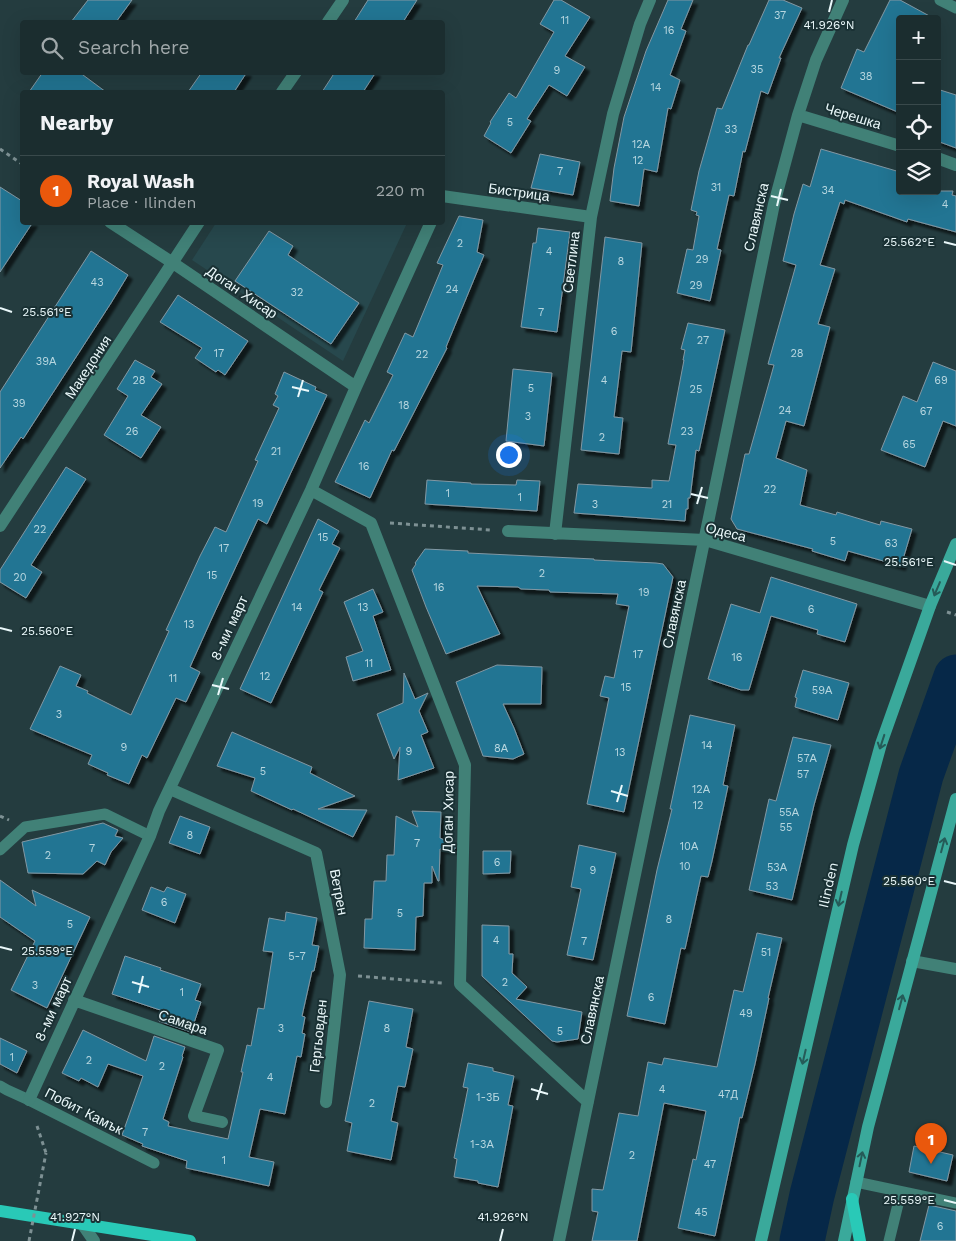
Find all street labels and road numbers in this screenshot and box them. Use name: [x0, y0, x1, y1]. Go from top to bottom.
street label: Черешка: [823, 100, 883, 132]
street label: Бистрица: [487, 180, 551, 204]
street label: Славянска: [740, 181, 772, 253]
street label: Светлина: [559, 230, 583, 294]
street label: Доган Хисар: [203, 262, 281, 322]
street label: Македония: [62, 332, 114, 402]
street label: Одеса: [704, 519, 748, 545]
street label: Славянска: [659, 578, 689, 650]
street label: 8-ми март: [207, 593, 251, 663]
street label: Доган Хисар: [439, 771, 457, 853]
street label: Ilinden: [815, 861, 841, 909]
street label: Ветрен: [327, 868, 351, 916]
street label: 8-ми март: [31, 974, 75, 1044]
street label: Славянска: [577, 974, 607, 1046]
street label: Гергьовден: [306, 999, 330, 1073]
street label: Самара: [156, 1006, 210, 1038]
street label: Побит Камък: [42, 1085, 126, 1138]

